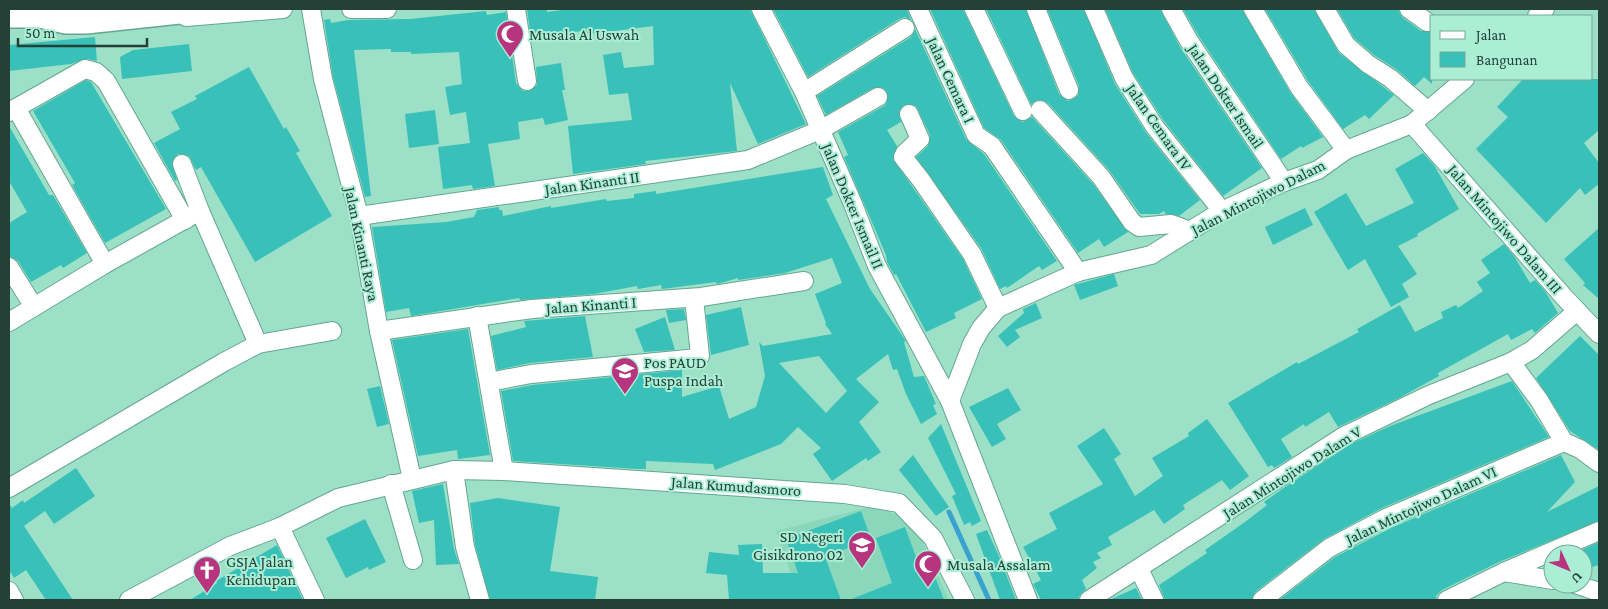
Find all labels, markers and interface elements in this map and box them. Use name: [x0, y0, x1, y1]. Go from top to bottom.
scale bar: [18, 15, 146, 47]
legend: [1430, 15, 1593, 80]
mosque icon: Musala Al Uswah: [495, 19, 525, 58]
text: 50 m: [25, 25, 55, 41]
place label: Musala Al Uswah: [529, 26, 640, 43]
text: Jalan: [1474, 27, 1506, 44]
street label: Jalan Cemara I: [922, 33, 978, 126]
street label: Jalan Dokter Ismail: [1183, 39, 1267, 152]
text: Bangunan: [1476, 52, 1537, 69]
street label: Jalan Cemara IV: [1121, 79, 1196, 175]
street label: Jalan Dokter Ismail II: [817, 139, 887, 272]
street label: Jalan Mintojiwo Dalam: [1187, 156, 1328, 240]
street label: Jalan Mintojiwo Dalam III: [1442, 160, 1566, 298]
street label: Jalan Kinanti II: [542, 168, 641, 199]
street label: Jalan Kinanti Raya: [340, 183, 383, 304]
street label: Jalan Kinanti I: [543, 293, 637, 318]
place label: Pos PAUD Puspa Indah: [644, 354, 724, 390]
school or university icon: Pos PAUD Puspa Indah: [610, 356, 640, 395]
street label: Jalan Mintojiwo Dalam V: [1218, 422, 1366, 523]
street label: Jalan Mintojiwo Dalam VI: [1341, 462, 1500, 549]
street label: Jalan Kumudasmoro: [668, 473, 802, 500]
place label: SD Negeri Gisikdrono 02: [753, 528, 843, 563]
school or university icon: SD Negeri Gisikdrono 02: [847, 530, 877, 569]
north arrow: [1543, 544, 1593, 594]
mosque icon: Musala Assalam: [913, 549, 943, 588]
place label: GSJA Jalan Kehidupan: [226, 553, 297, 589]
church icon: GSJA Jalan Kehidupan: [192, 555, 222, 594]
place label: Musala Assalam: [947, 556, 1051, 573]
text: U: [1568, 569, 1586, 587]

